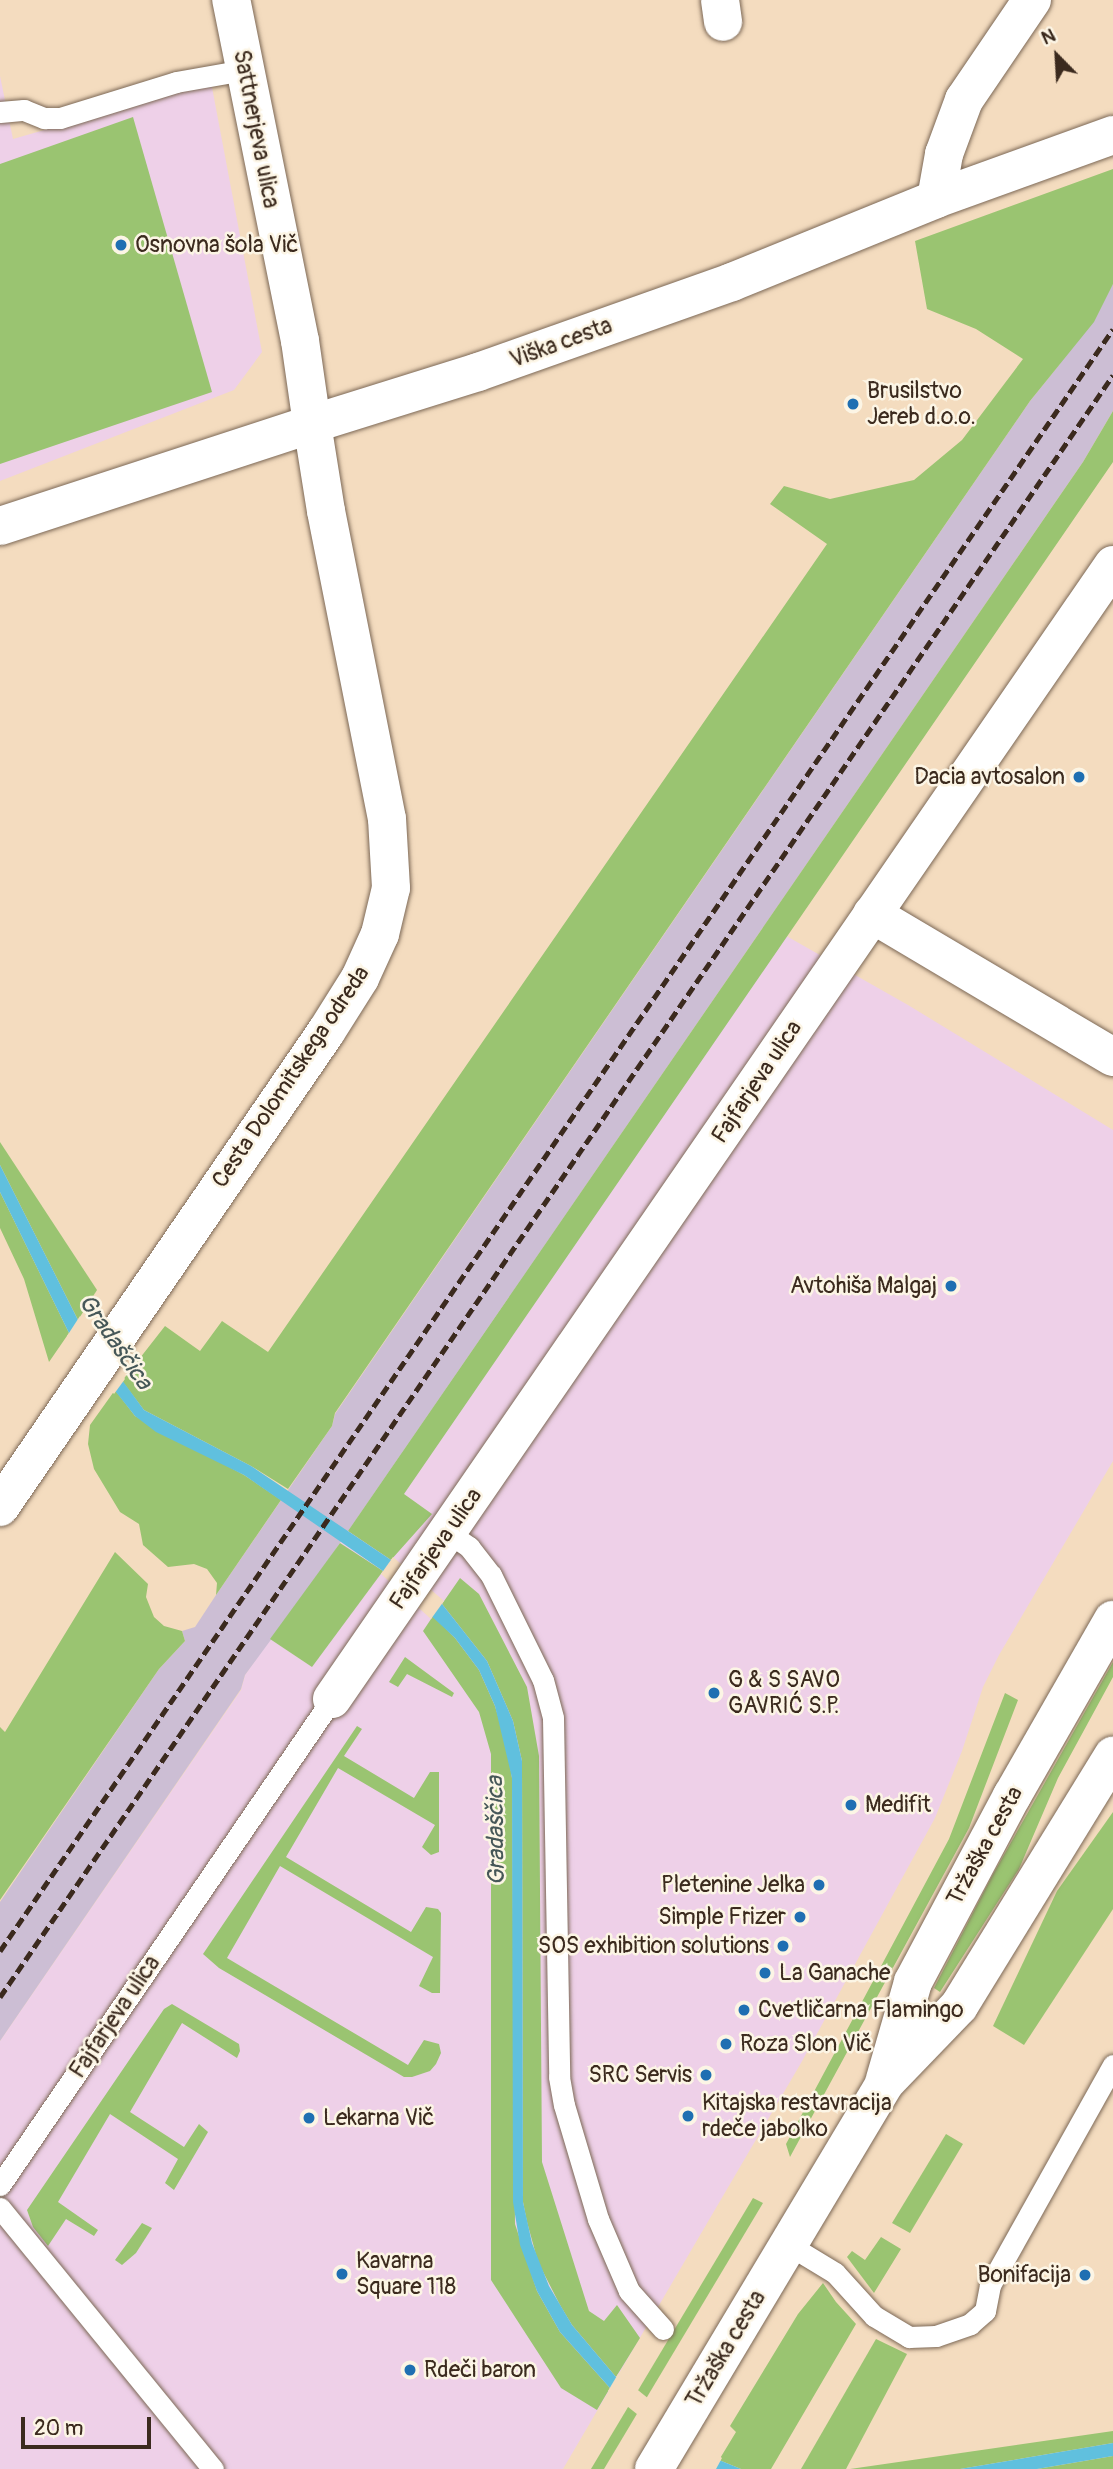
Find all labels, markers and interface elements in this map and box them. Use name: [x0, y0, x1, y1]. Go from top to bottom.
north arrow: [1022, 21, 1092, 91]
text: N: [1038, 23, 1059, 50]
street label: Sattnerjeva ulica: [227, 47, 285, 211]
place label: Osnovna šola Vič: [135, 231, 298, 259]
marker: Osnovna šola Vič: [113, 237, 129, 253]
street label: Viška cesta: [506, 312, 616, 374]
place label: Brusilstvo Jereb d.o.o.: [867, 377, 976, 431]
marker: Brusilstvo Jereb d.o.o.: [845, 396, 861, 412]
place label: Dacia avtosalon: [914, 763, 1065, 791]
marker: Dacia avtosalon: [1071, 769, 1087, 785]
street label: Cesta Dolomitskega odreda: [206, 961, 376, 1193]
street label: Fajfarjeva ulica: [706, 1015, 808, 1149]
place label: Avtohiša Malgaj: [790, 1272, 937, 1300]
marker: Avtohiša Malgaj: [943, 1278, 959, 1294]
water label: Gradaščica: [72, 1289, 158, 1395]
street label: Fajfarjeva ulica: [384, 1483, 488, 1615]
place label: G & S SAVO GAVRIĆ S.P.: [728, 1666, 840, 1720]
marker: G & S SAVO GAVRIĆ S.P.: [706, 1685, 722, 1701]
water label: Gradaščica: [481, 1776, 511, 1886]
street label: Tržaška cesta: [941, 1782, 1029, 1910]
place label: Medifit: [865, 1791, 931, 1819]
marker: Medifit: [843, 1797, 859, 1813]
place label: Pletenine Jelka: [661, 1871, 805, 1899]
marker: Pletenine Jelka: [811, 1877, 827, 1893]
place label: Simple Frizer: [658, 1903, 786, 1931]
marker: Simple Frizer: [792, 1909, 808, 1925]
place label: SOS exhibition solutions: [538, 1932, 769, 1960]
marker: SOS exhibition solutions: [775, 1938, 791, 1954]
street label: Fajfarjeva ulica: [64, 1950, 166, 2084]
place label: La Ganache: [779, 1959, 890, 1987]
marker: La Ganache: [757, 1965, 773, 1981]
place label: Cvetličarna Flamingo: [758, 1996, 963, 2024]
marker: Cvetličarna Flamingo: [736, 2002, 752, 2018]
place label: Roza Slon Vič: [740, 2030, 872, 2058]
marker: Roza Slon Vič: [718, 2036, 734, 2052]
place label: SRC Servis: [588, 2061, 692, 2089]
marker: SRC Servis: [698, 2067, 714, 2083]
place label: Kitajska restavracija rdeče jabolko: [702, 2089, 892, 2143]
place label: Lekarna Vič: [323, 2104, 434, 2132]
marker: Kitajska restavracija rdeče jabolko: [680, 2108, 696, 2124]
marker: Lekarna Vič: [301, 2110, 317, 2126]
place label: Kavarna Square 118: [356, 2247, 456, 2301]
place label: Bonifacija: [977, 2261, 1071, 2289]
marker: Kavarna Square 118: [334, 2266, 350, 2282]
marker: Bonifacija: [1077, 2267, 1093, 2283]
street label: Tržaška cesta: [680, 2285, 772, 2413]
place label: Rdeči baron: [424, 2356, 536, 2384]
marker: Rdeči baron: [402, 2362, 418, 2378]
scale bar: [24, 2402, 154, 2446]
text: 20 m: [34, 2415, 83, 2442]

